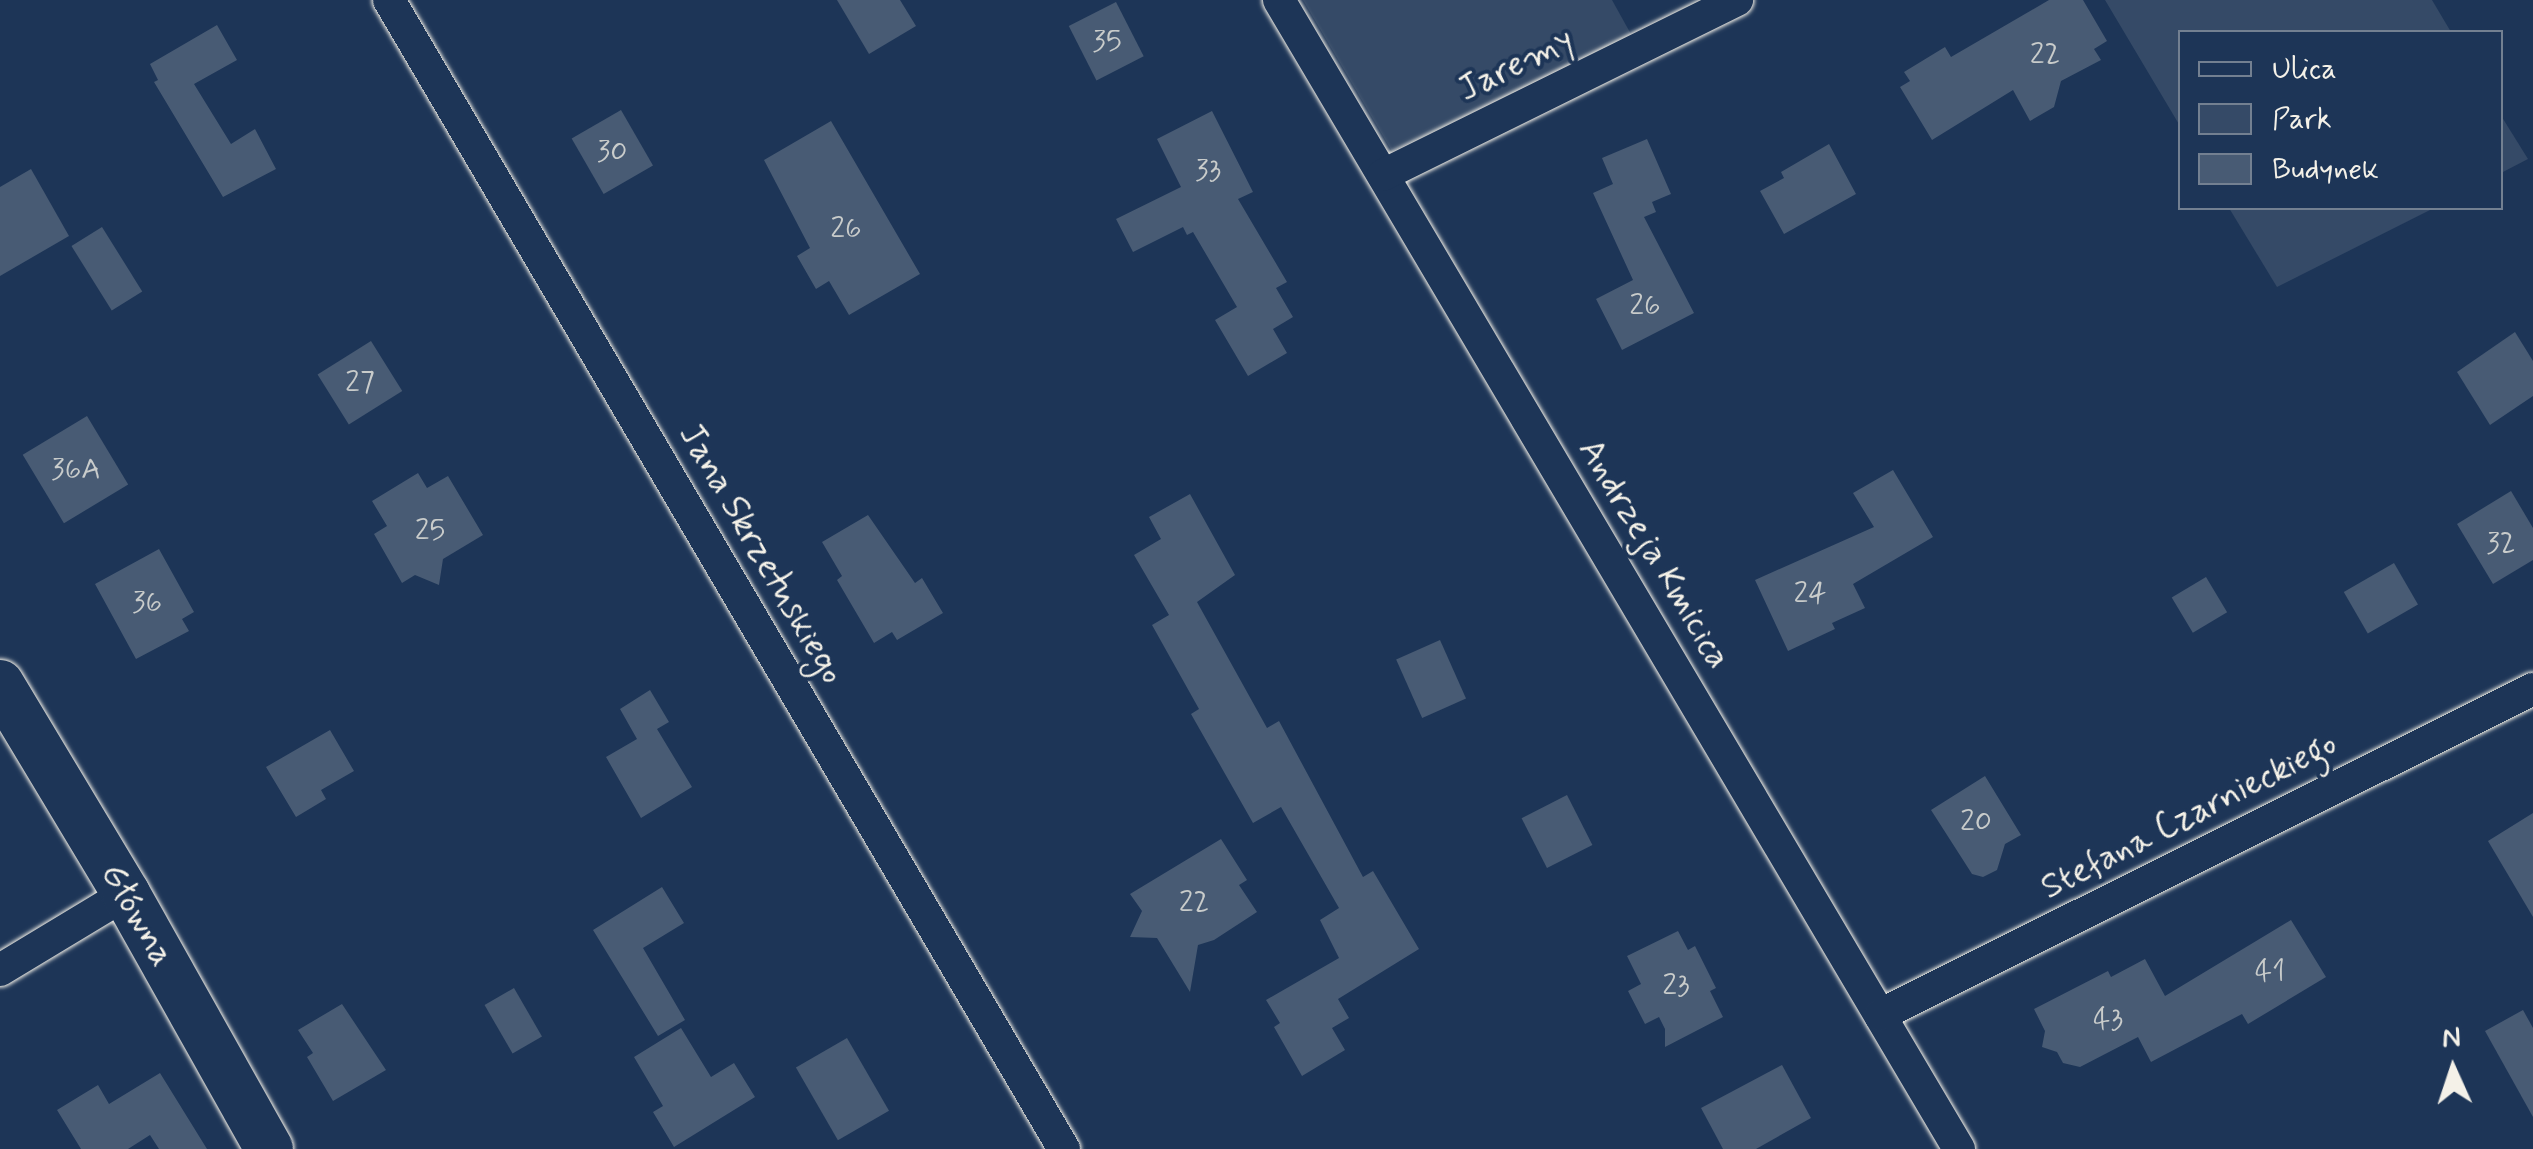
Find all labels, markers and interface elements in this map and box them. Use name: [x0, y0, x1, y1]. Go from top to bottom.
street label: Jaremy: [1451, 19, 1581, 111]
house number: 35: [1092, 24, 1122, 60]
legend: [2178, 30, 2503, 210]
house number: 22: [2030, 37, 2060, 73]
text: Ulica: [2272, 50, 2337, 89]
text: Park: [2272, 100, 2332, 139]
house number: 30: [597, 134, 627, 170]
text: Budynek: [2272, 150, 2379, 189]
house number: 33: [1195, 153, 1221, 189]
house number: 26: [830, 211, 862, 247]
house number: 26: [1629, 288, 1661, 324]
house number: 27: [345, 365, 375, 401]
street label: Jana Skrzetuskiego: [669, 415, 853, 693]
street label: Andrzeja Kmicica: [1566, 427, 1742, 681]
house number: 36A: [51, 452, 101, 488]
house number: 25: [415, 513, 445, 549]
house number: 32: [2486, 526, 2516, 562]
house number: 24: [1794, 576, 1826, 612]
house number: 36: [132, 585, 162, 621]
street label: Stefana Czarnieckiego: [2031, 722, 2347, 910]
house number: 20: [1960, 804, 1992, 840]
street label: Główna: [91, 856, 183, 974]
house number: 22: [1179, 885, 1209, 921]
house number: 41: [2255, 954, 2285, 990]
house number: 23: [1662, 968, 1690, 1004]
house number: 43: [2093, 1002, 2123, 1038]
north arrow: [2403, 1019, 2503, 1119]
text: N: [2441, 1020, 2462, 1058]

